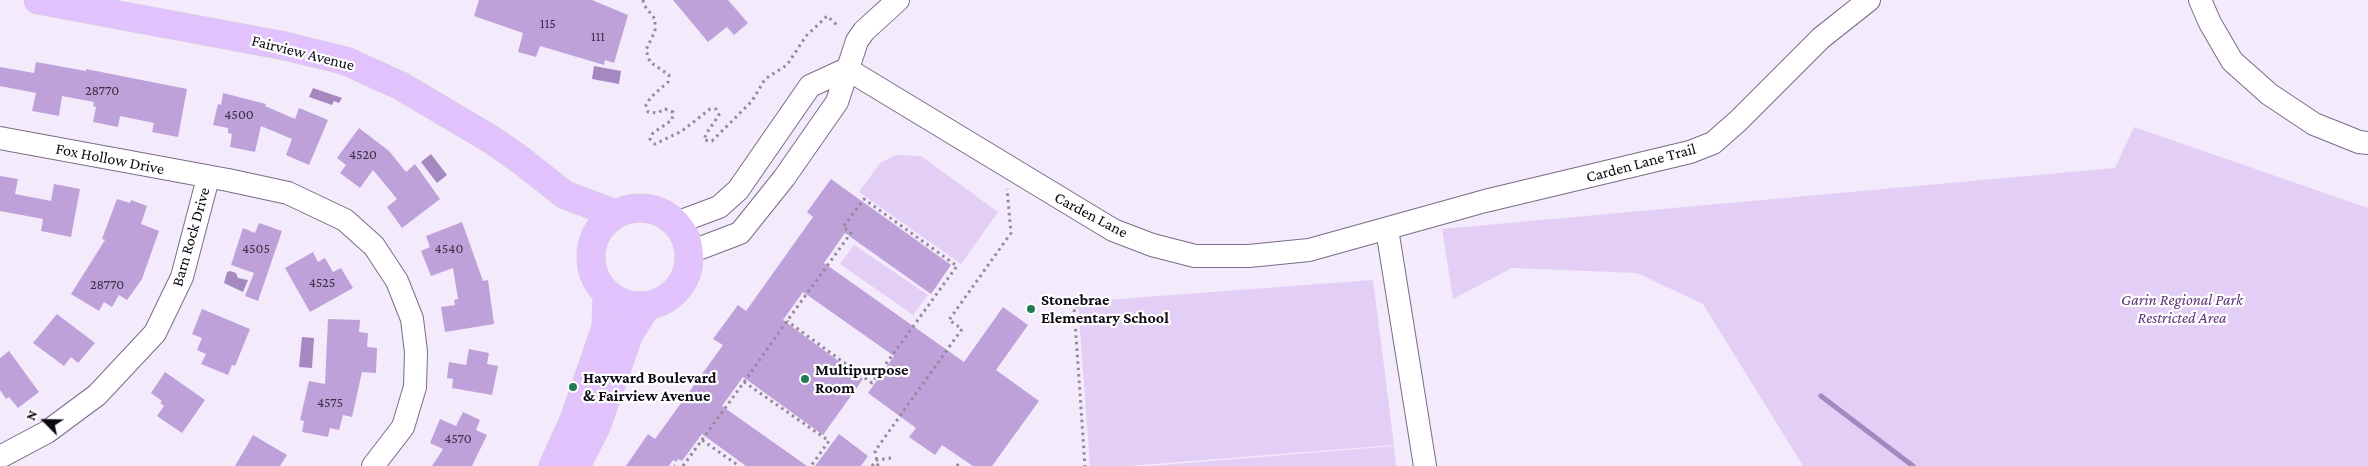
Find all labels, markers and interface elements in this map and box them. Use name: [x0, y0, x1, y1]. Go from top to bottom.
house number: 115: [540, 16, 556, 32]
house number: 111: [591, 29, 605, 45]
street label: Fairview Avenue: [250, 31, 356, 75]
house number: 28770: [85, 83, 119, 99]
house number: 4500: [224, 107, 254, 123]
street label: Fox Hollow Drive: [54, 139, 166, 179]
street label: Carden Lane Trail: [1584, 139, 1698, 187]
house number: 4520: [349, 147, 377, 163]
street label: Barn Rock Drive: [168, 185, 214, 289]
street label: Carden Lane: [1051, 188, 1131, 242]
house number: 4505: [242, 241, 270, 257]
house number: 4540: [435, 241, 463, 257]
house number: 4525: [309, 275, 335, 291]
house number: 28770: [90, 277, 124, 293]
place label: Stonebrae Elementary School: [1041, 290, 1169, 328]
park label: Garin Regional Park Restricted Area: [2121, 290, 2243, 328]
marker: Stonebrae Elementary School: [1025, 303, 1037, 315]
place label: Multipurpose Room: [815, 360, 908, 398]
place label: Hayward Boulevard & Fairview Avenue: [583, 368, 717, 406]
marker: Multipurpose Room: [799, 373, 811, 385]
marker: Hayward Boulevard & Fairview Avenue: [567, 381, 579, 393]
house number: 4575: [317, 395, 343, 411]
north arrow: [20, 396, 70, 446]
text: N: [22, 408, 40, 423]
house number: 4570: [444, 431, 472, 447]

